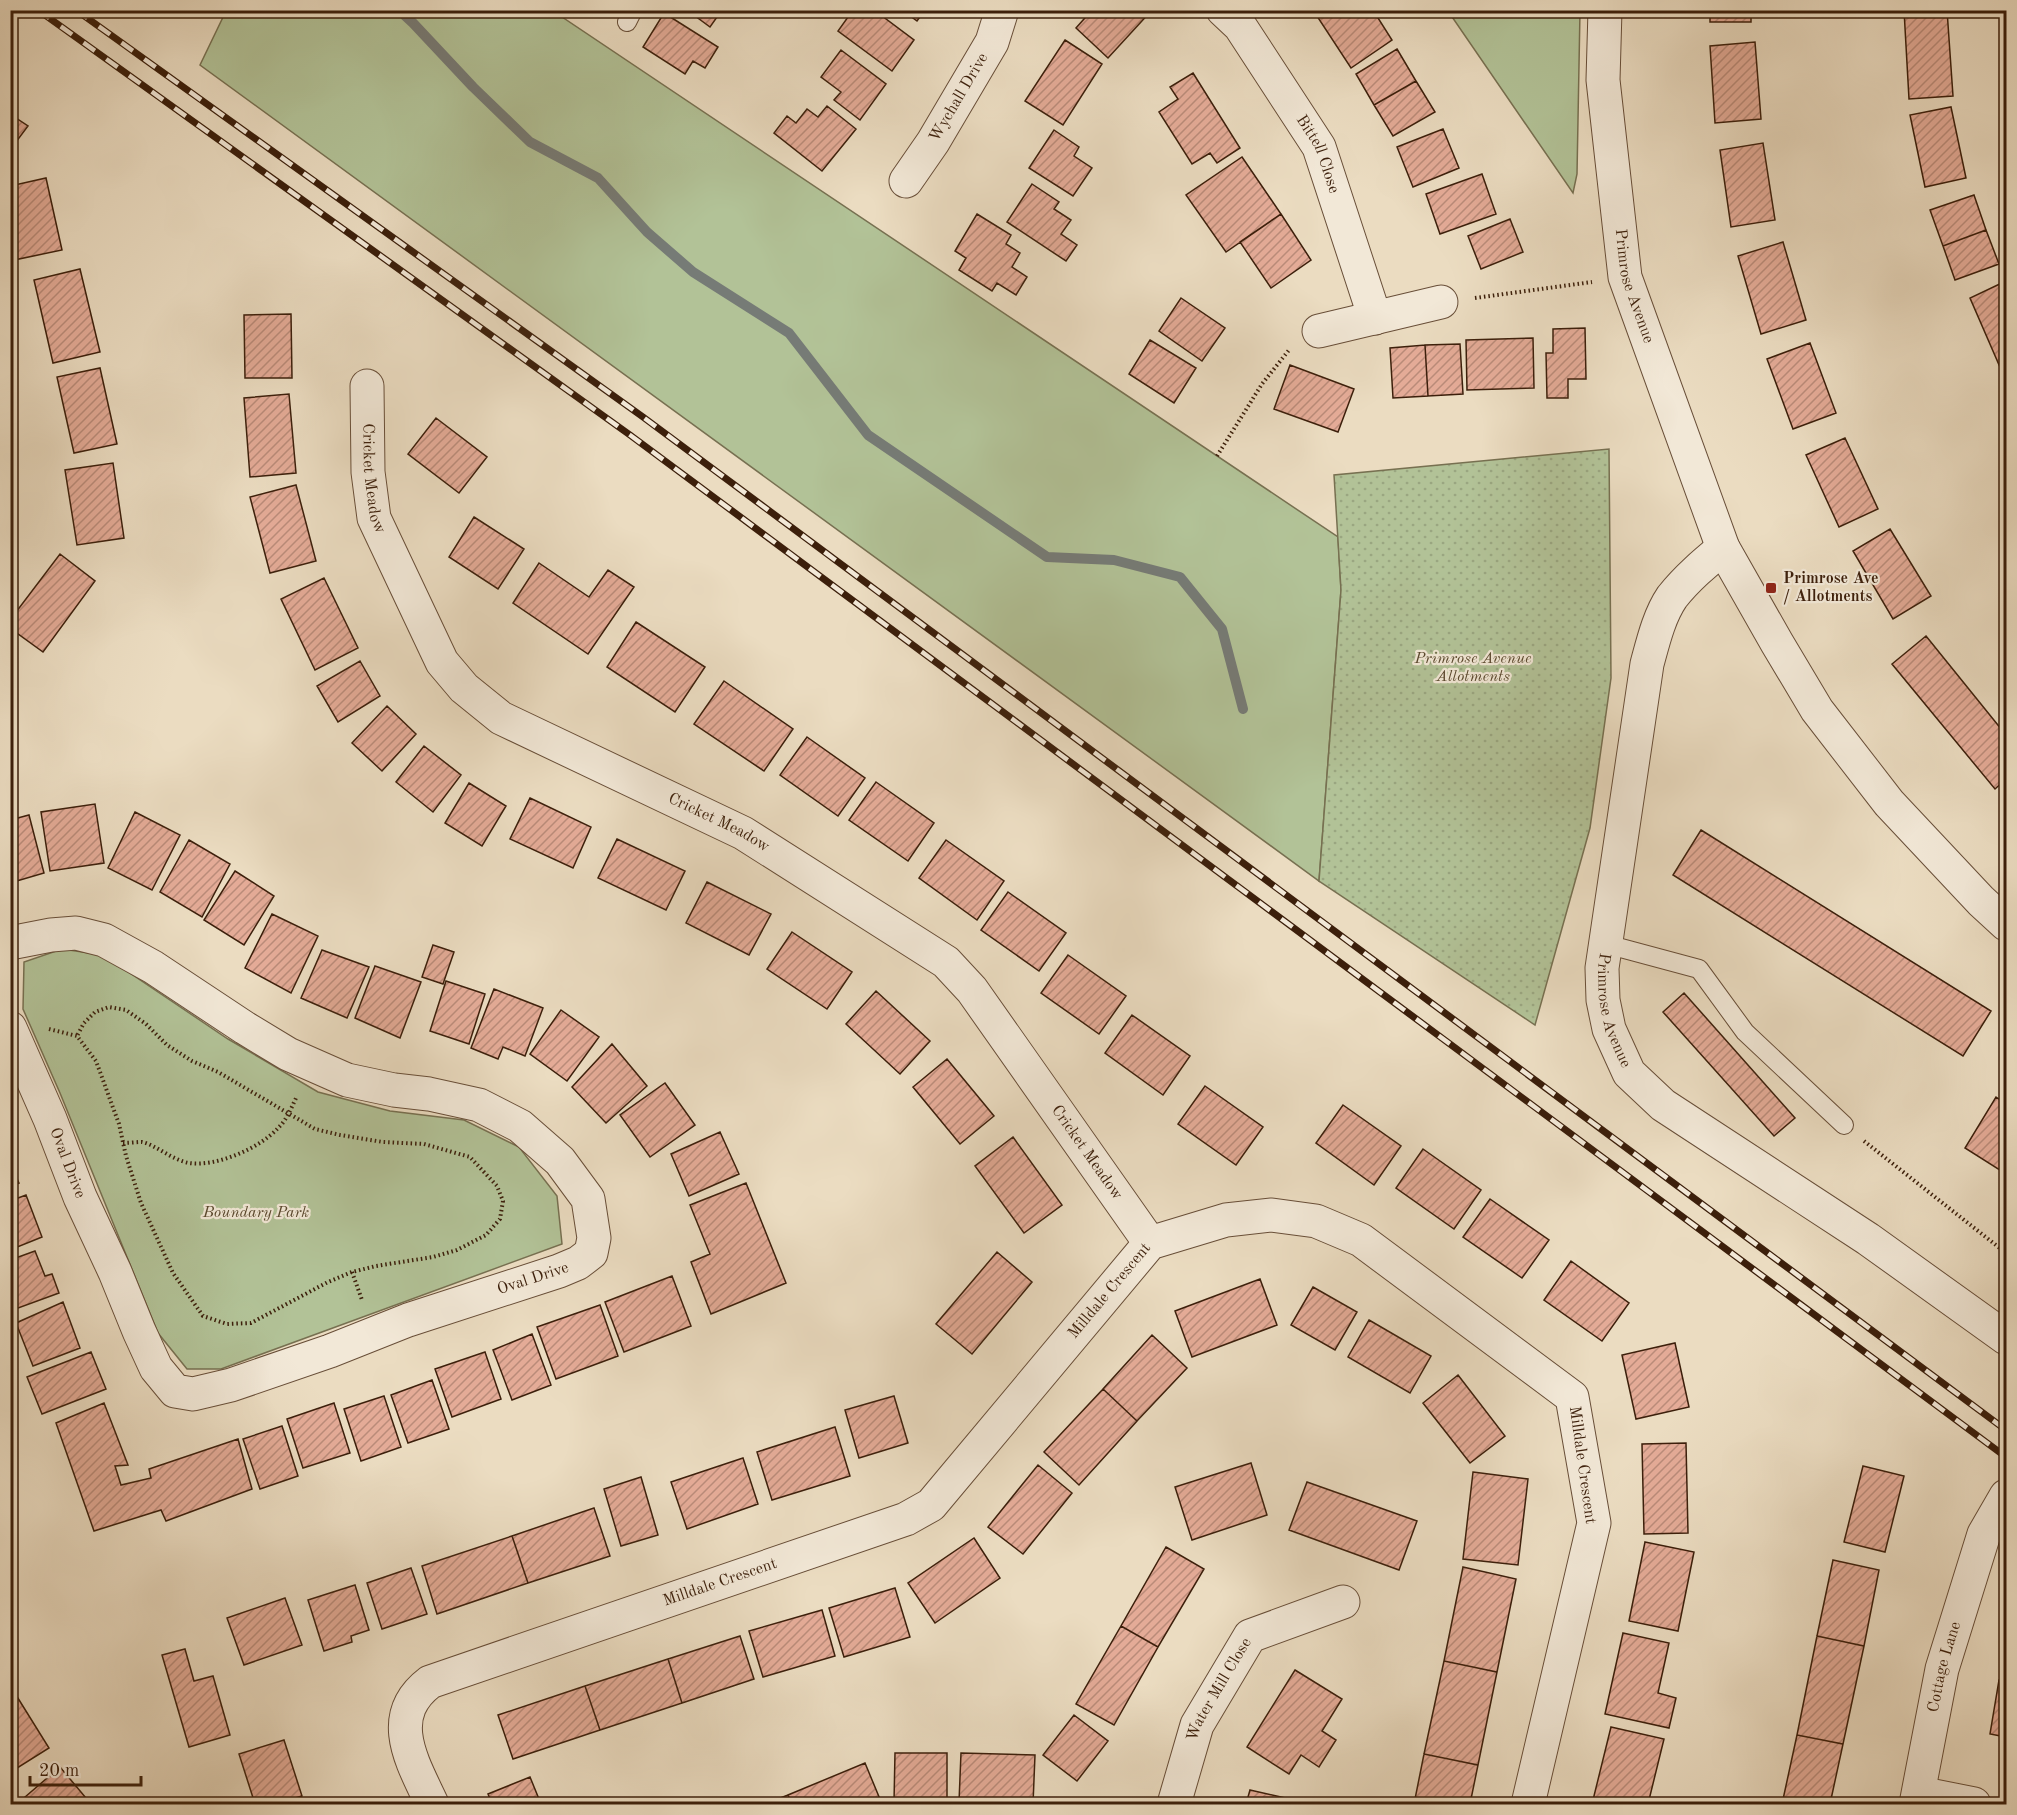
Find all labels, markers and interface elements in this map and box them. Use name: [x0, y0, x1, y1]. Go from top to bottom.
street label: Wychall Drive: [927, 50, 992, 145]
street label: Bittell Close: [1293, 112, 1342, 195]
street label: Primrose Avenue: [1612, 228, 1656, 346]
street label: Cricket Meadow: [359, 423, 388, 537]
place label: Primrose Ave / Allotments: [1783, 571, 1879, 605]
marker: Primrose Ave / Allotments: [1764, 581, 1778, 595]
park label: Primrose Avenue Allotments: [1413, 651, 1532, 685]
street label: Cricket Meadow: [665, 791, 773, 856]
street label: Primrose Avenue: [1594, 952, 1634, 1070]
street label: Cricket Meadow: [1048, 1103, 1125, 1203]
street label: Oval Drive: [46, 1125, 88, 1201]
park label: Boundary Park: [202, 1205, 309, 1221]
street label: Milldale Crescent: [1065, 1240, 1154, 1342]
street label: Oval Drive: [495, 1260, 571, 1298]
street label: Milldale Crescent: [1566, 1405, 1598, 1525]
street label: Milldale Crescent: [661, 1556, 779, 1610]
street label: Cottage Lane: [1926, 1620, 1964, 1714]
street label: Water Mill Close: [1185, 1635, 1255, 1743]
scale bar: [30, 1749, 141, 1787]
text: 20 m: [39, 1762, 79, 1780]

